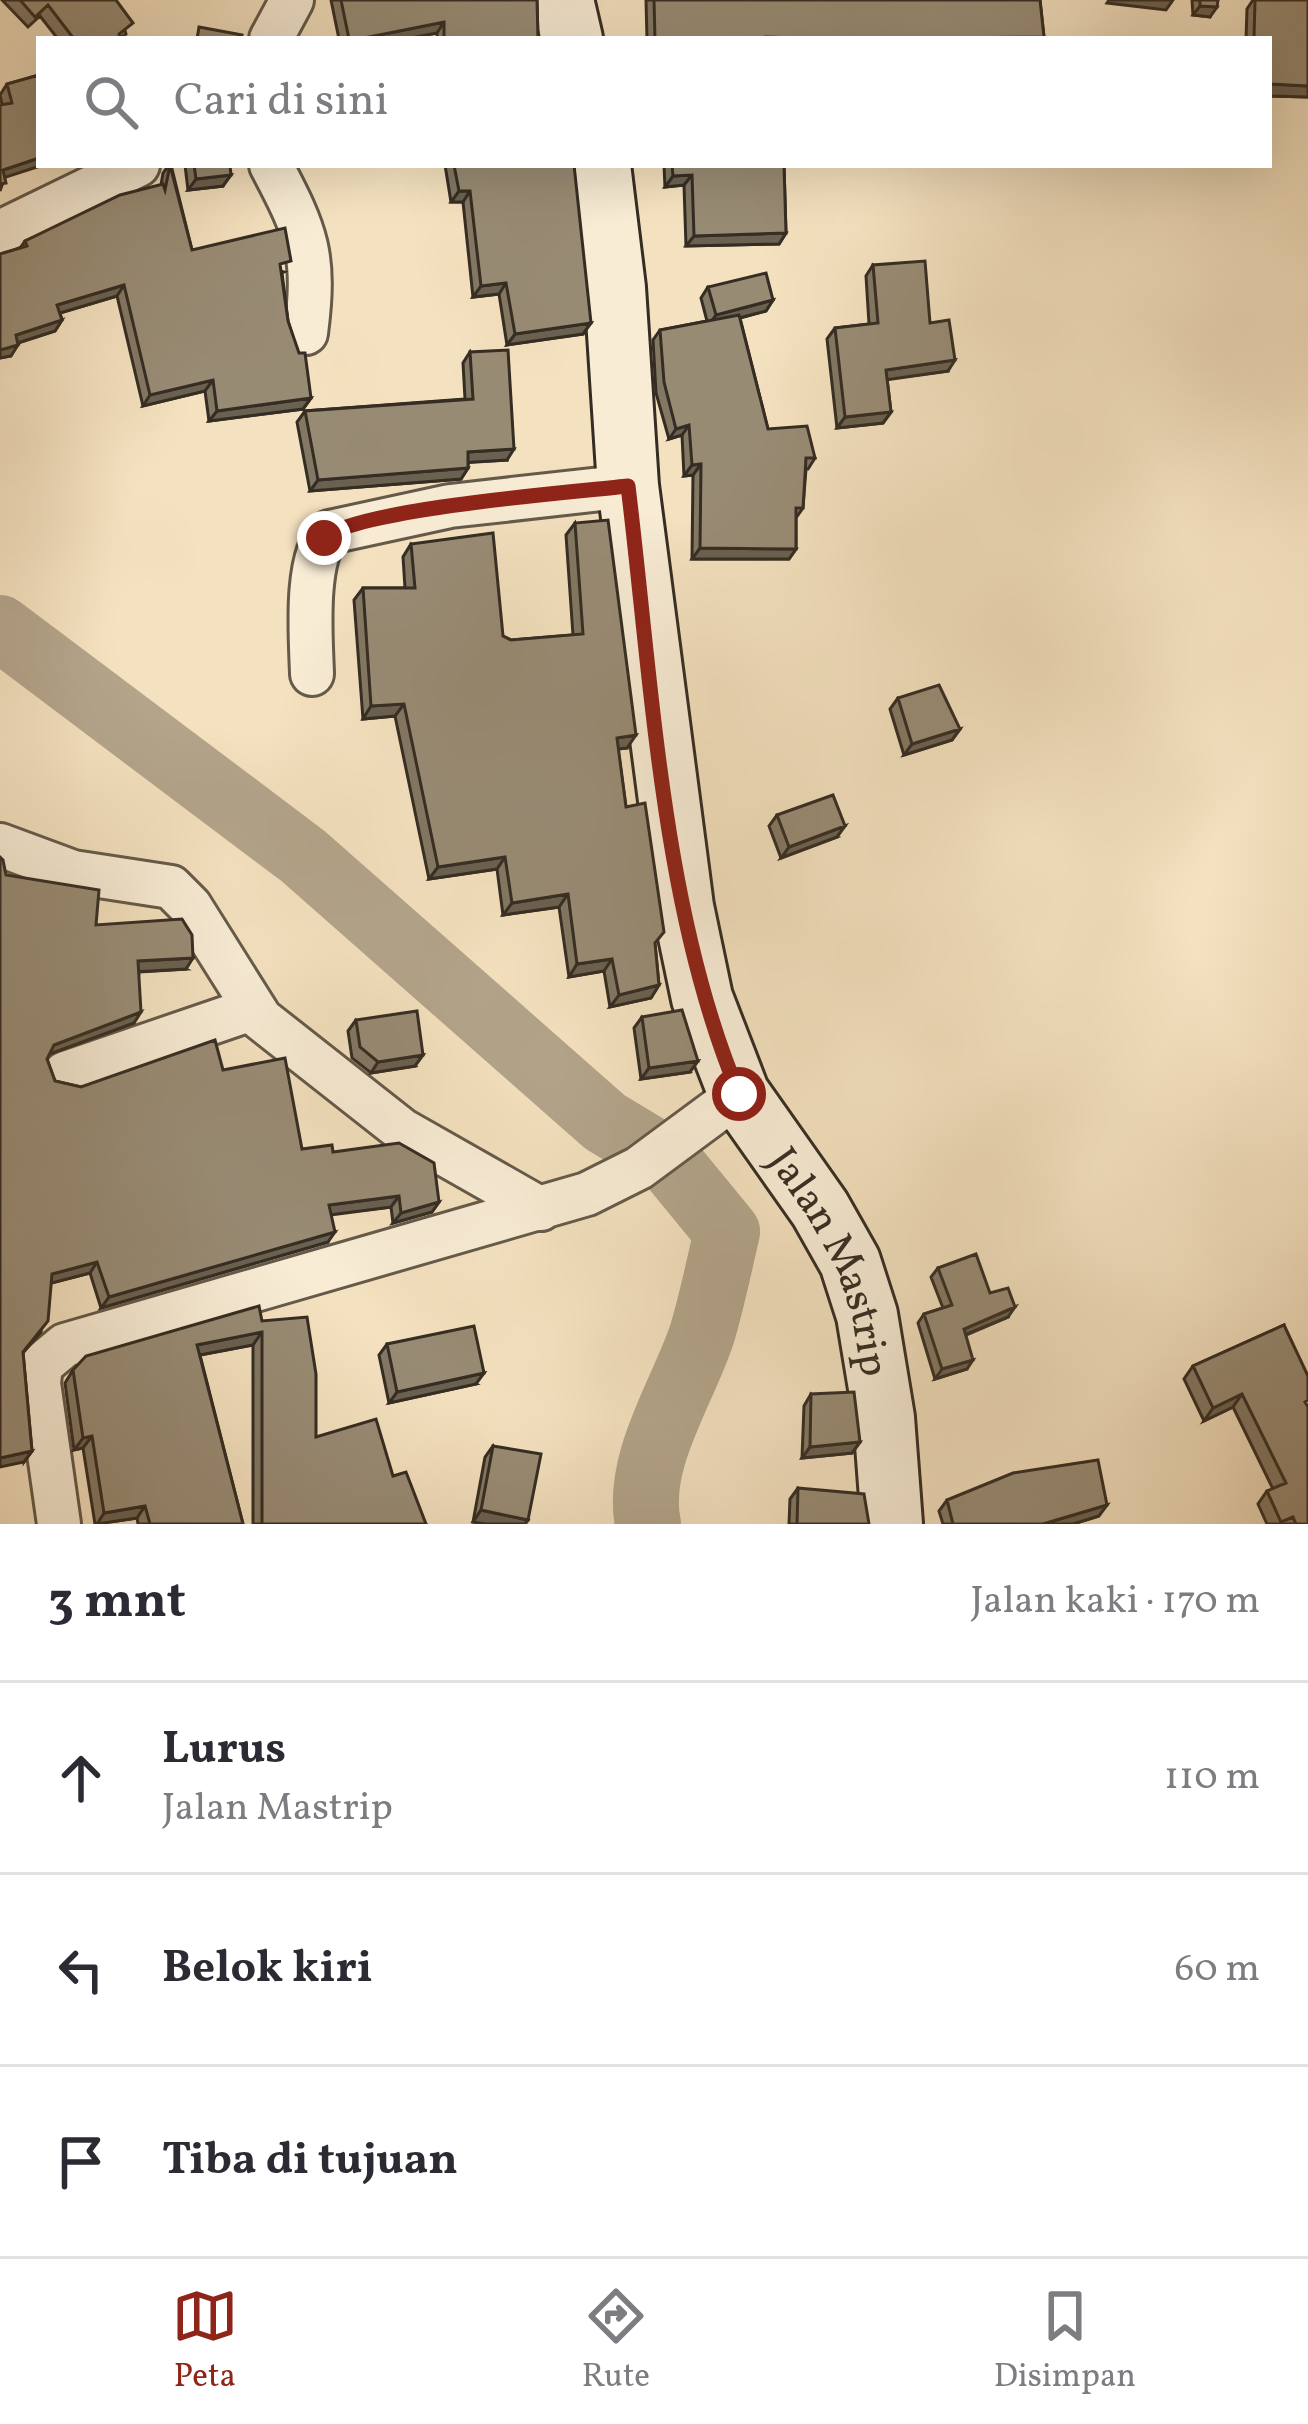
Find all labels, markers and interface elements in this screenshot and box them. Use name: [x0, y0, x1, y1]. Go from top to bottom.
search box: [36, 36, 1272, 168]
icon: search: [78, 69, 144, 135]
text: Cari di sini: [174, 71, 388, 134]
route end: [297, 511, 351, 565]
route start: [712, 1067, 766, 1121]
street label: Jalan Mastrip: [751, 1137, 902, 1381]
text: 3 mnt: [48, 1567, 186, 1638]
text: Jalan kaki · 170 m: [970, 1575, 1260, 1629]
text: Lurus: [162, 1719, 286, 1782]
icon: ahead: [48, 1745, 114, 1811]
text: 110 m: [1164, 1751, 1260, 1805]
text: Jalan Mastrip: [162, 1782, 393, 1836]
icon: left: [48, 1937, 114, 2003]
text: Belok kiri: [162, 1938, 373, 2001]
text: 60 m: [1175, 1943, 1260, 1997]
icon: arrive: [48, 2129, 114, 2195]
text: Tiba di tujuan: [162, 2130, 458, 2193]
tab: Peta: [172, 2283, 238, 2401]
tab: Rute: [582, 2283, 650, 2401]
tab: Disimpan: [994, 2283, 1136, 2401]

